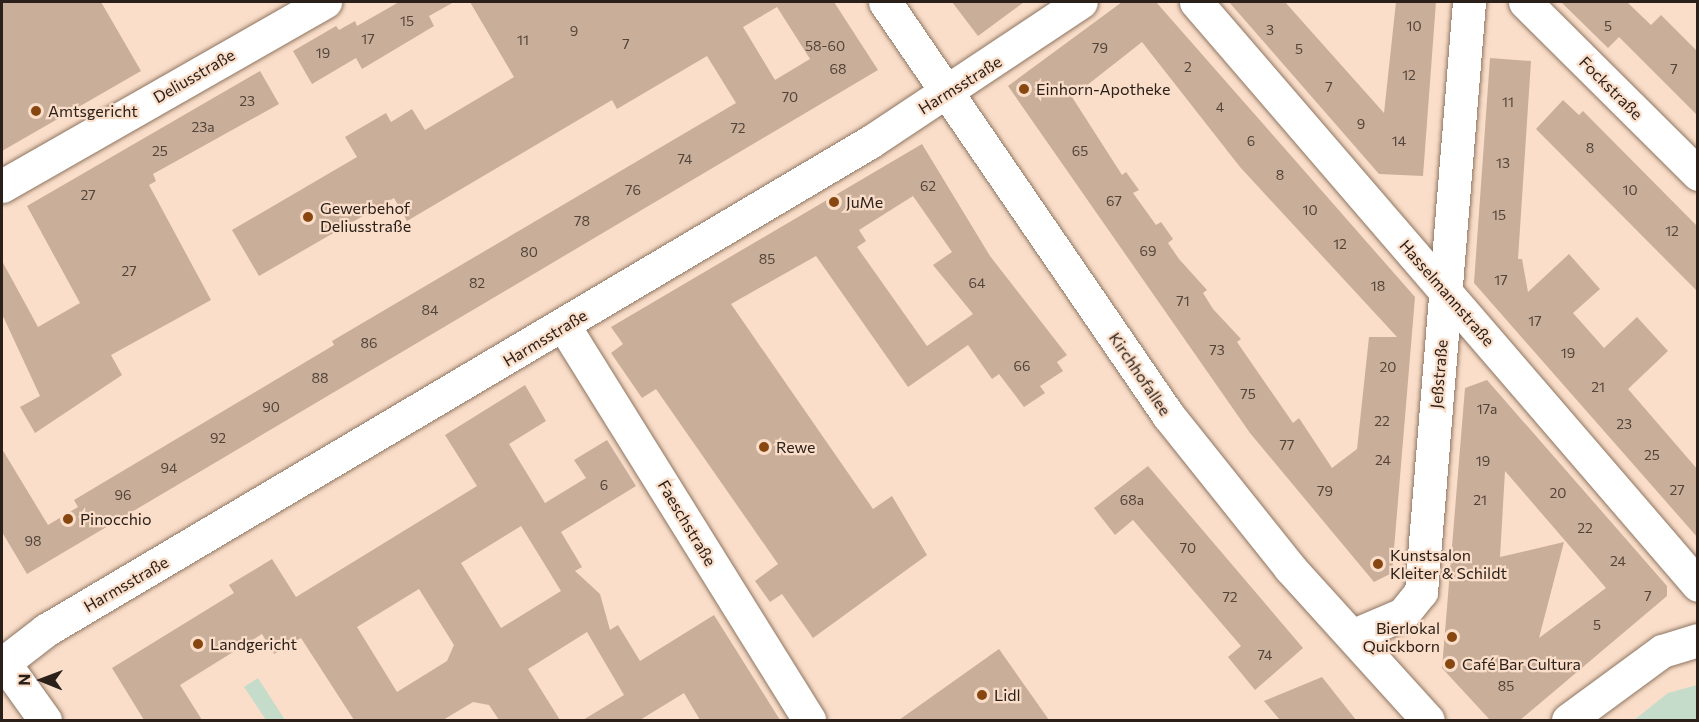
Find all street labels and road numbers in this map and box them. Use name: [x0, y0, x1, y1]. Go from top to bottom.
street label: Deliusstraße: [150, 45, 238, 107]
street label: Harmsstraße: [915, 52, 1005, 118]
street label: Fockstraße: [1575, 52, 1647, 124]
street label: Hasselmannstraße: [1396, 236, 1498, 350]
street label: Harmsstraße: [500, 305, 590, 371]
street label: Kirchhofallee: [1105, 329, 1175, 419]
street label: Jeßstraße: [1426, 339, 1452, 409]
street label: Faeschstraße: [654, 477, 720, 569]
street label: Harmsstraße: [80, 552, 172, 616]

